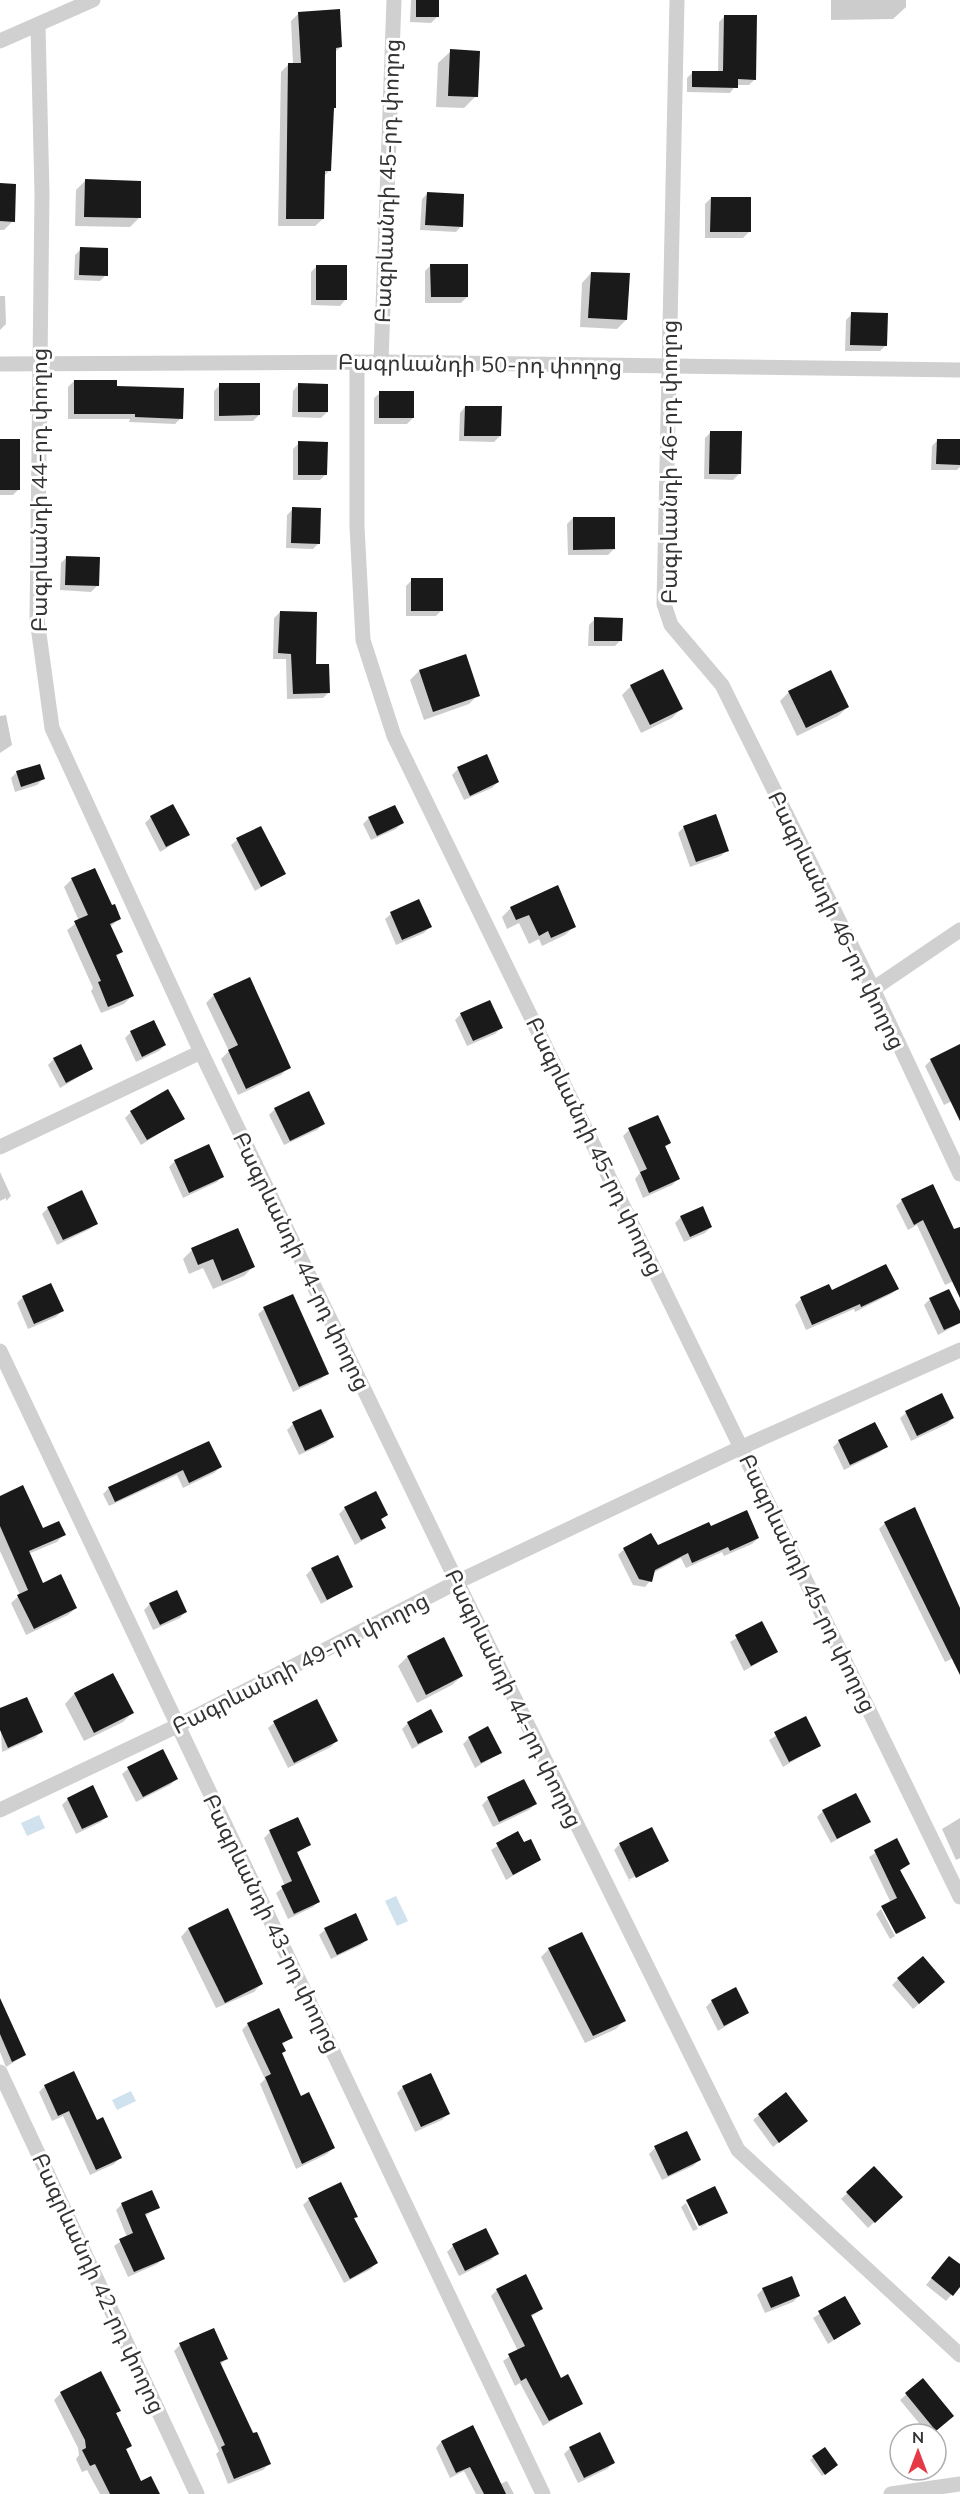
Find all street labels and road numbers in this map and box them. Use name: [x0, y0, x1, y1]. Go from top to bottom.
street label: Բագրևանդի 45-րդ փողոց: [368, 38, 406, 324]
street label: Բագրևանդի 46-րդ փողոց: [655, 320, 683, 604]
street label: Բագրևանդի 44-րդ փողոց: [25, 348, 53, 632]
street label: Բագրևանդի 50-րդ փողոց: [338, 348, 622, 380]
street label: Բագրևանդի 46-րդ փողոց: [762, 786, 912, 1054]
street label: Բագրևանդի 45-րդ փողոց: [520, 1012, 670, 1280]
street label: Բագրևանդի 44-րդ փողոց: [227, 1127, 377, 1395]
street label: Բագրևանդի 45-րդ փողոց: [733, 1449, 883, 1717]
street label: Բագրևանդի 44-րդ փողոց: [439, 1564, 589, 1832]
street label: Բագրևանդի 49-րդ փողոց: [167, 1586, 433, 1740]
street label: Բագրևանդի 43-րդ փողոց: [197, 1789, 347, 2057]
street label: Բագրևանդի 42-րդ փողոց: [26, 2148, 172, 2418]

